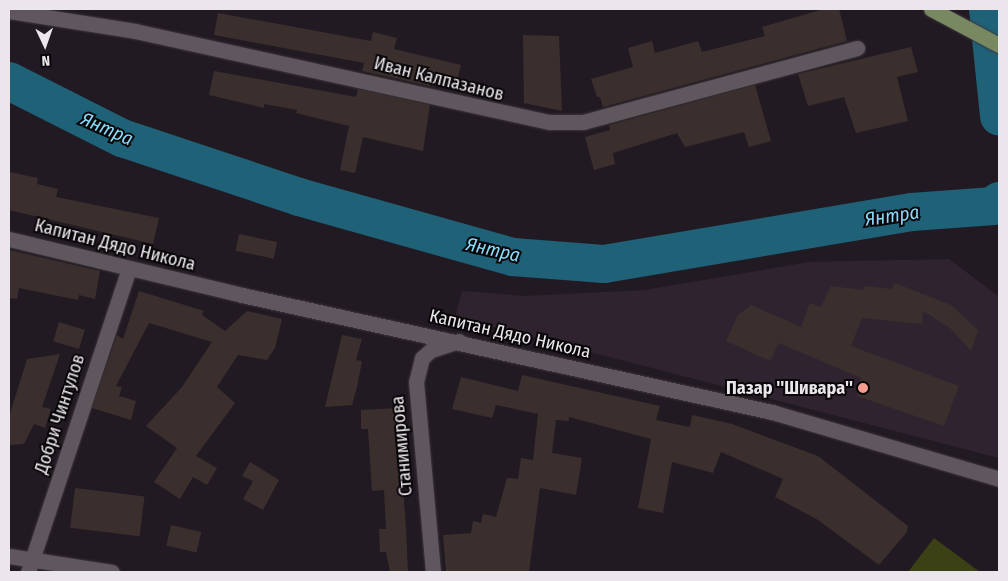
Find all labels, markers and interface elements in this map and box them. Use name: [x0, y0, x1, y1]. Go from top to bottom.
north arrow: [20, 20, 70, 70]
text: N: [41, 52, 50, 69]
street label: Иван Калпазанов: [372, 52, 506, 106]
water label: Янтра: [77, 107, 137, 151]
water label: Янтра: [863, 201, 921, 231]
street label: Капитан Дядо Никола: [32, 215, 198, 275]
water label: Янтра: [464, 233, 522, 267]
street label: Капитан Дядо Никола: [427, 305, 593, 363]
street label: Добри Чинтулов: [31, 352, 89, 476]
place label: Пазар ''Шивара'': [726, 377, 853, 399]
marker: Пазар ''Шивара'': [857, 382, 869, 394]
street label: Станимирова: [387, 395, 417, 497]

